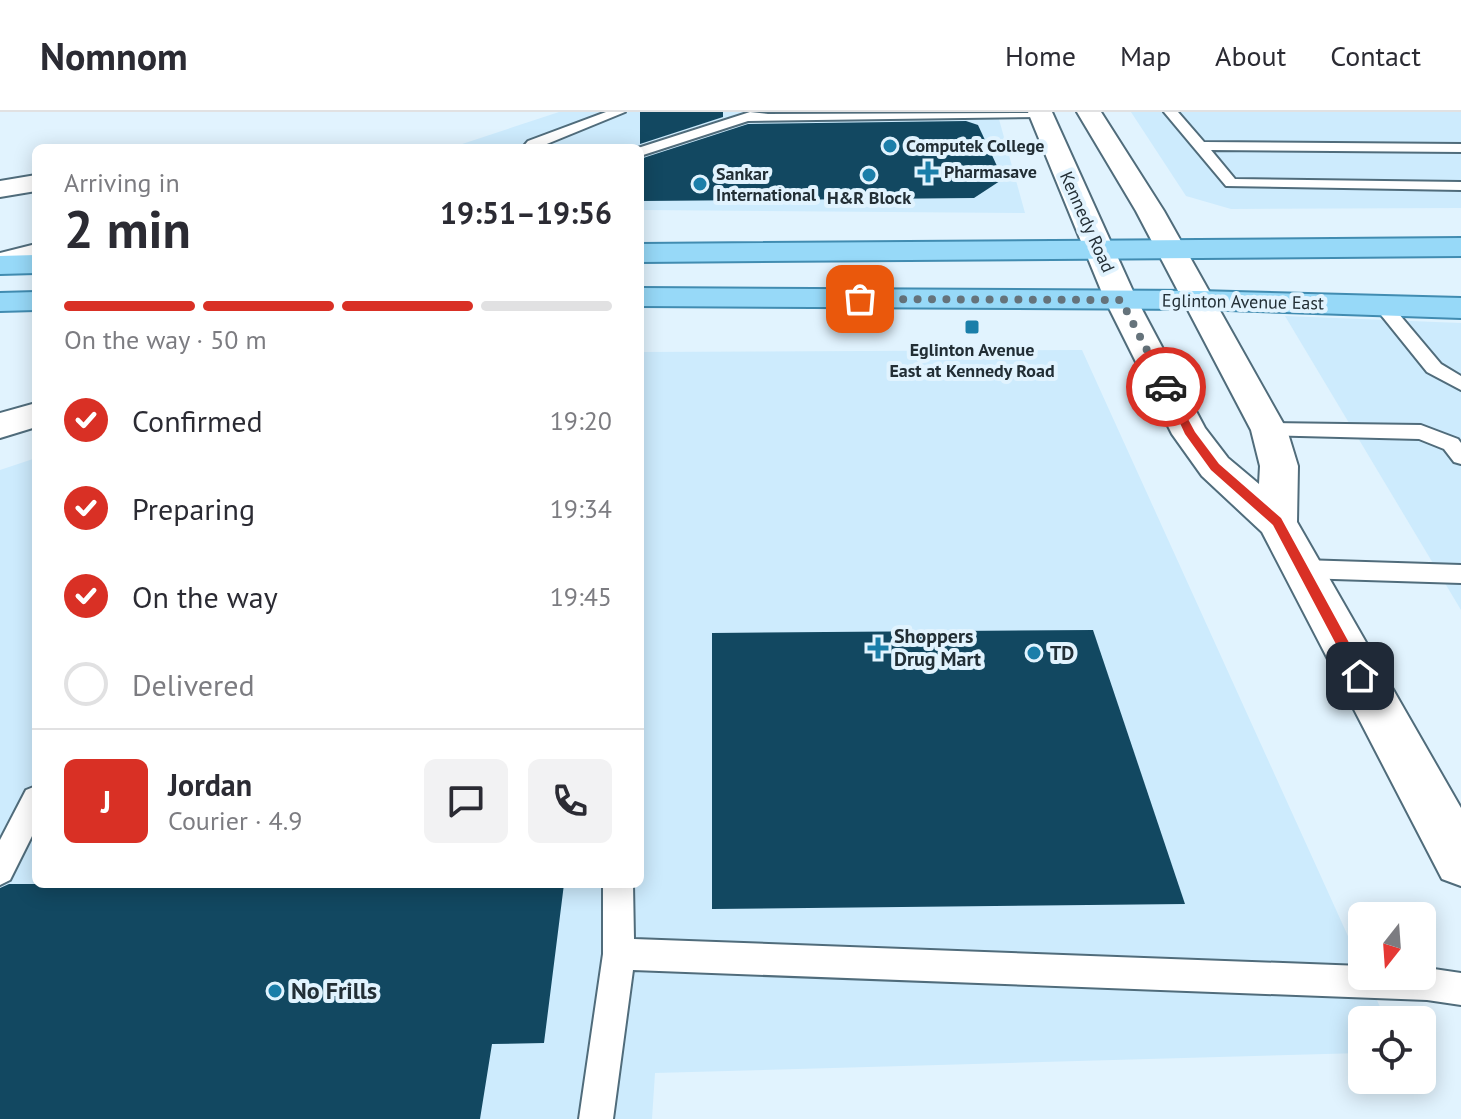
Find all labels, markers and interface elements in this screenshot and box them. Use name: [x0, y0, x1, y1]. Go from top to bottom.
text: Nomnom: [40, 31, 188, 80]
text: Home: [1005, 37, 1076, 74]
text: Map: [1120, 37, 1171, 74]
text: About: [1215, 37, 1286, 74]
text: Contact: [1330, 37, 1421, 74]
place label: Computek College: [906, 134, 1044, 157]
marker: Computek College: [881, 137, 899, 155]
place label: Pharmasave: [944, 160, 1037, 183]
place label: Sankar International: [716, 162, 817, 206]
marker: Pharmasave: [919, 163, 937, 181]
text: Arriving in: [64, 166, 180, 199]
marker: H&R Block: [860, 166, 878, 184]
street label: Kennedy Road: [1055, 168, 1120, 276]
marker: Sankar International: [691, 175, 709, 193]
place label: H&R Block: [827, 186, 911, 209]
text: 19:51–19:56: [440, 193, 612, 232]
text: 2 min: [64, 195, 191, 262]
pin: [826, 265, 894, 333]
icon: bag: [838, 277, 882, 321]
street label: Eglinton Avenue East: [1162, 289, 1324, 314]
marker: Eglinton Avenue East at Kennedy Road: [963, 318, 981, 336]
text: On the way · 50 m: [64, 323, 267, 356]
place label: Eglinton Avenue East at Kennedy Road: [889, 338, 1055, 382]
courier: [1126, 347, 1206, 427]
icon: car: [1144, 365, 1188, 409]
icon: check: [64, 398, 108, 442]
text: Confirmed: [132, 401, 263, 440]
text: 19:20: [550, 404, 612, 437]
icon: check: [64, 486, 108, 530]
text: Preparing: [132, 489, 255, 528]
text: 19:34: [550, 492, 612, 525]
icon: check: [64, 574, 108, 618]
text: On the way: [132, 577, 278, 616]
text: 19:45: [550, 580, 612, 613]
place label: Shoppers Drug Mart: [894, 623, 981, 672]
marker: Shoppers Drug Mart: [869, 639, 887, 657]
place label: TD: [1050, 640, 1074, 666]
pin: [1326, 642, 1394, 710]
marker: TD: [1025, 644, 1043, 662]
icon: home: [1338, 654, 1382, 698]
text: Delivered: [132, 665, 255, 704]
button: chat: [424, 759, 508, 843]
button: phone: [528, 759, 612, 843]
text: Jordan: [168, 765, 252, 804]
text: J: [101, 782, 111, 821]
text: Courier · 4.9: [168, 804, 302, 837]
north arrow: [1348, 902, 1436, 990]
map controls: [1348, 902, 1436, 1094]
place label: No Frills: [291, 975, 377, 1006]
marker: No Frills: [266, 982, 284, 1000]
button: locate: [1348, 1006, 1436, 1094]

